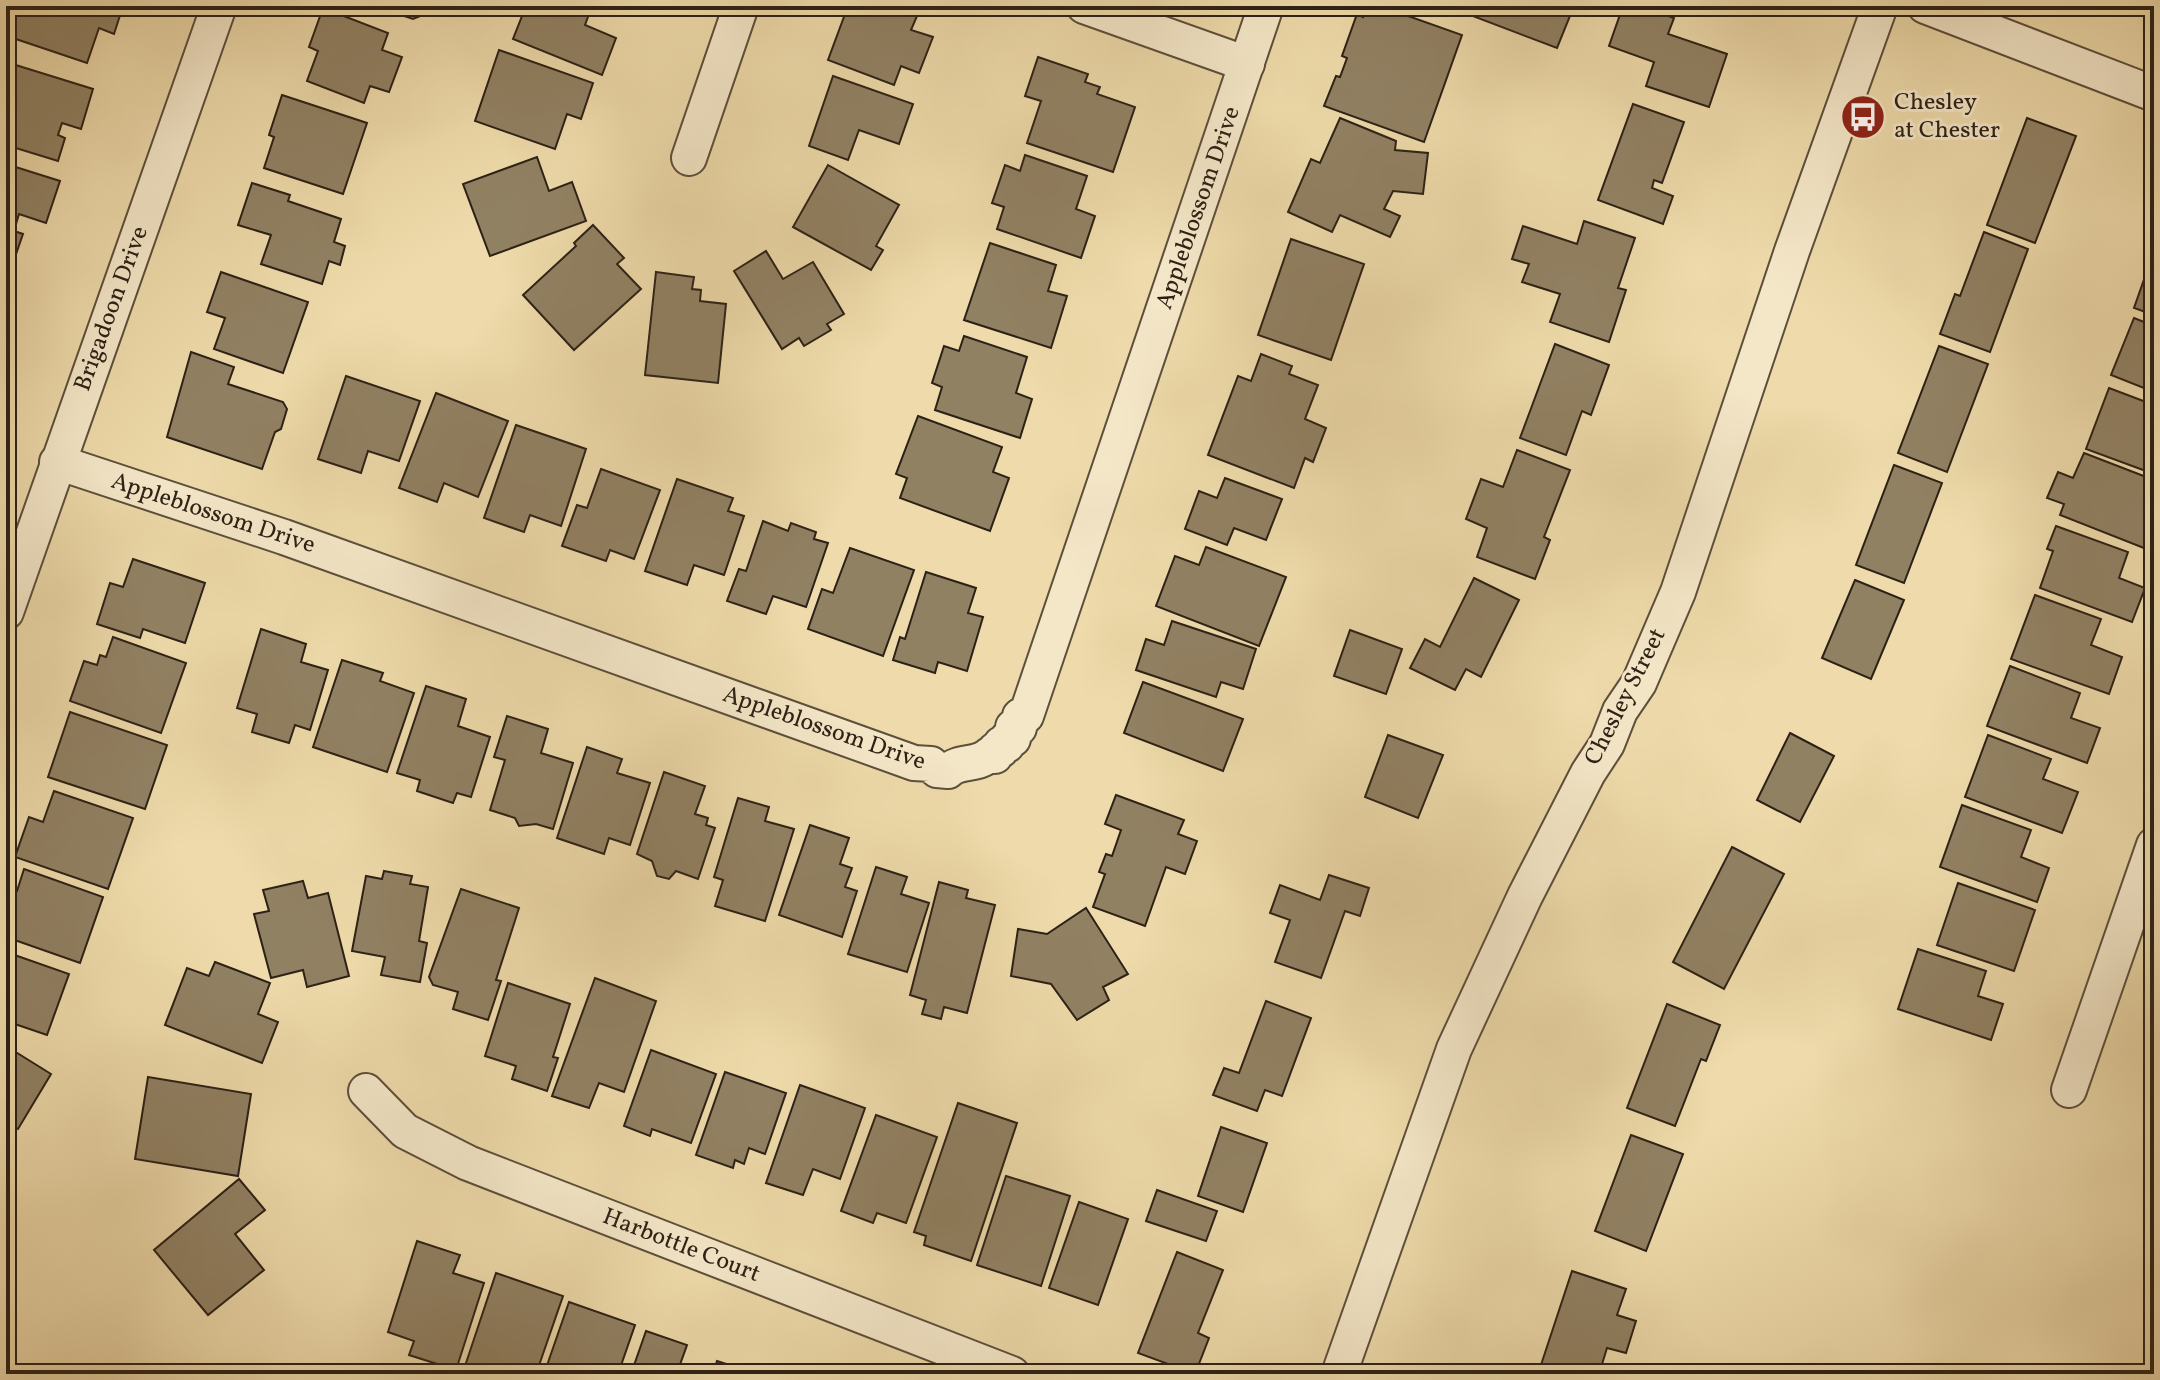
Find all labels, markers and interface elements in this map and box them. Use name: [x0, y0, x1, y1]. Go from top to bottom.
place label: Chesley at Chester: [1894, 86, 2000, 148]
bus stop icon: Chesley at Chester: [1839, 93, 1887, 141]
street label: Appleblossom Drive: [1148, 102, 1250, 314]
street label: Brigadoon Drive: [66, 222, 158, 396]
street label: Appleblossom Drive: [107, 465, 319, 563]
street label: Chesley Street: [1577, 622, 1675, 772]
street label: Appleblossom Drive: [718, 678, 930, 780]
street label: Harbottle Court: [597, 1200, 765, 1292]

